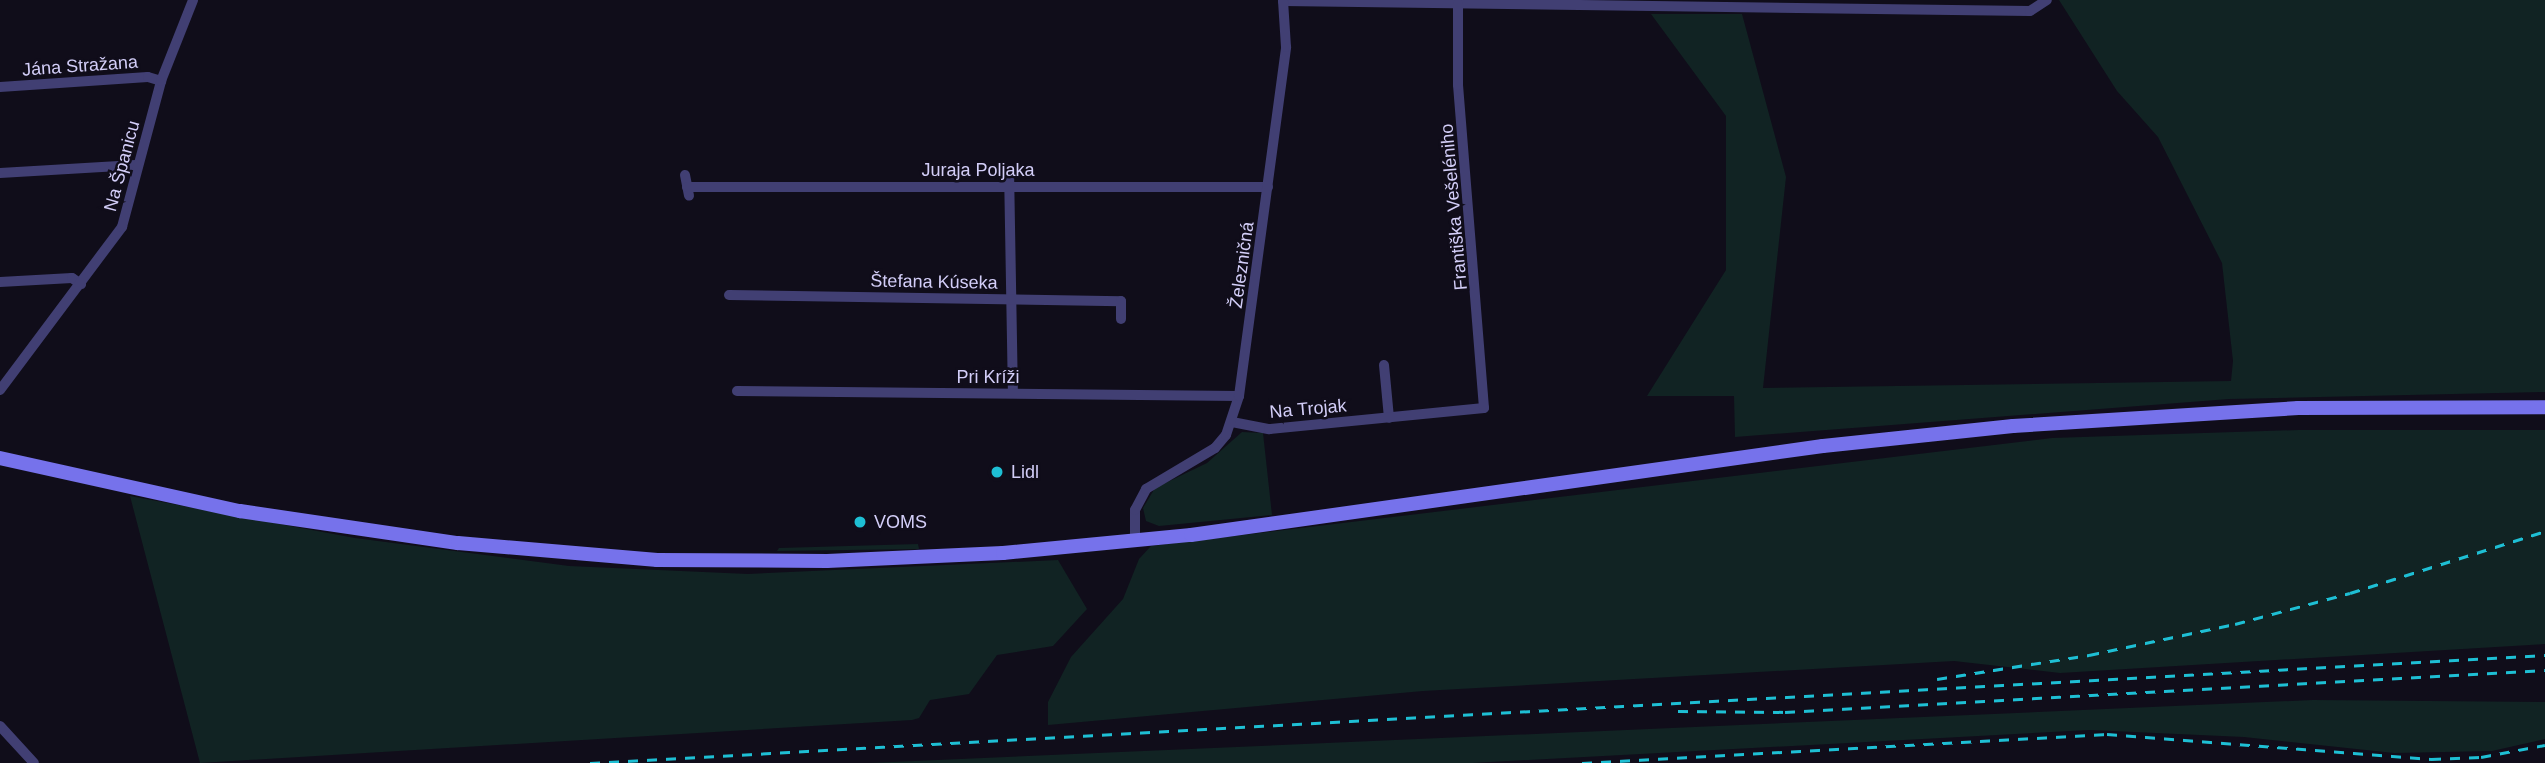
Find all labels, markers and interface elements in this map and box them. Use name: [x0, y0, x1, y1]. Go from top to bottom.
street label: Jána Stražana: [21, 51, 139, 81]
street label: Na Španicu: [100, 118, 144, 214]
street label: Františka Vešeléniho: [1436, 123, 1472, 291]
street label: Juraja Poljaka: [921, 159, 1035, 181]
street label: Železničná: [1225, 220, 1259, 310]
street label: Štefana Kúseka: [870, 270, 998, 294]
street label: Pri Kríži: [956, 366, 1020, 388]
street label: Na Trojak: [1269, 395, 1347, 423]
place label: Lidl: [1011, 461, 1039, 483]
marker: Lidl: [989, 464, 1005, 480]
place label: VOMS: [874, 511, 927, 533]
marker: VOMS: [852, 514, 868, 530]

